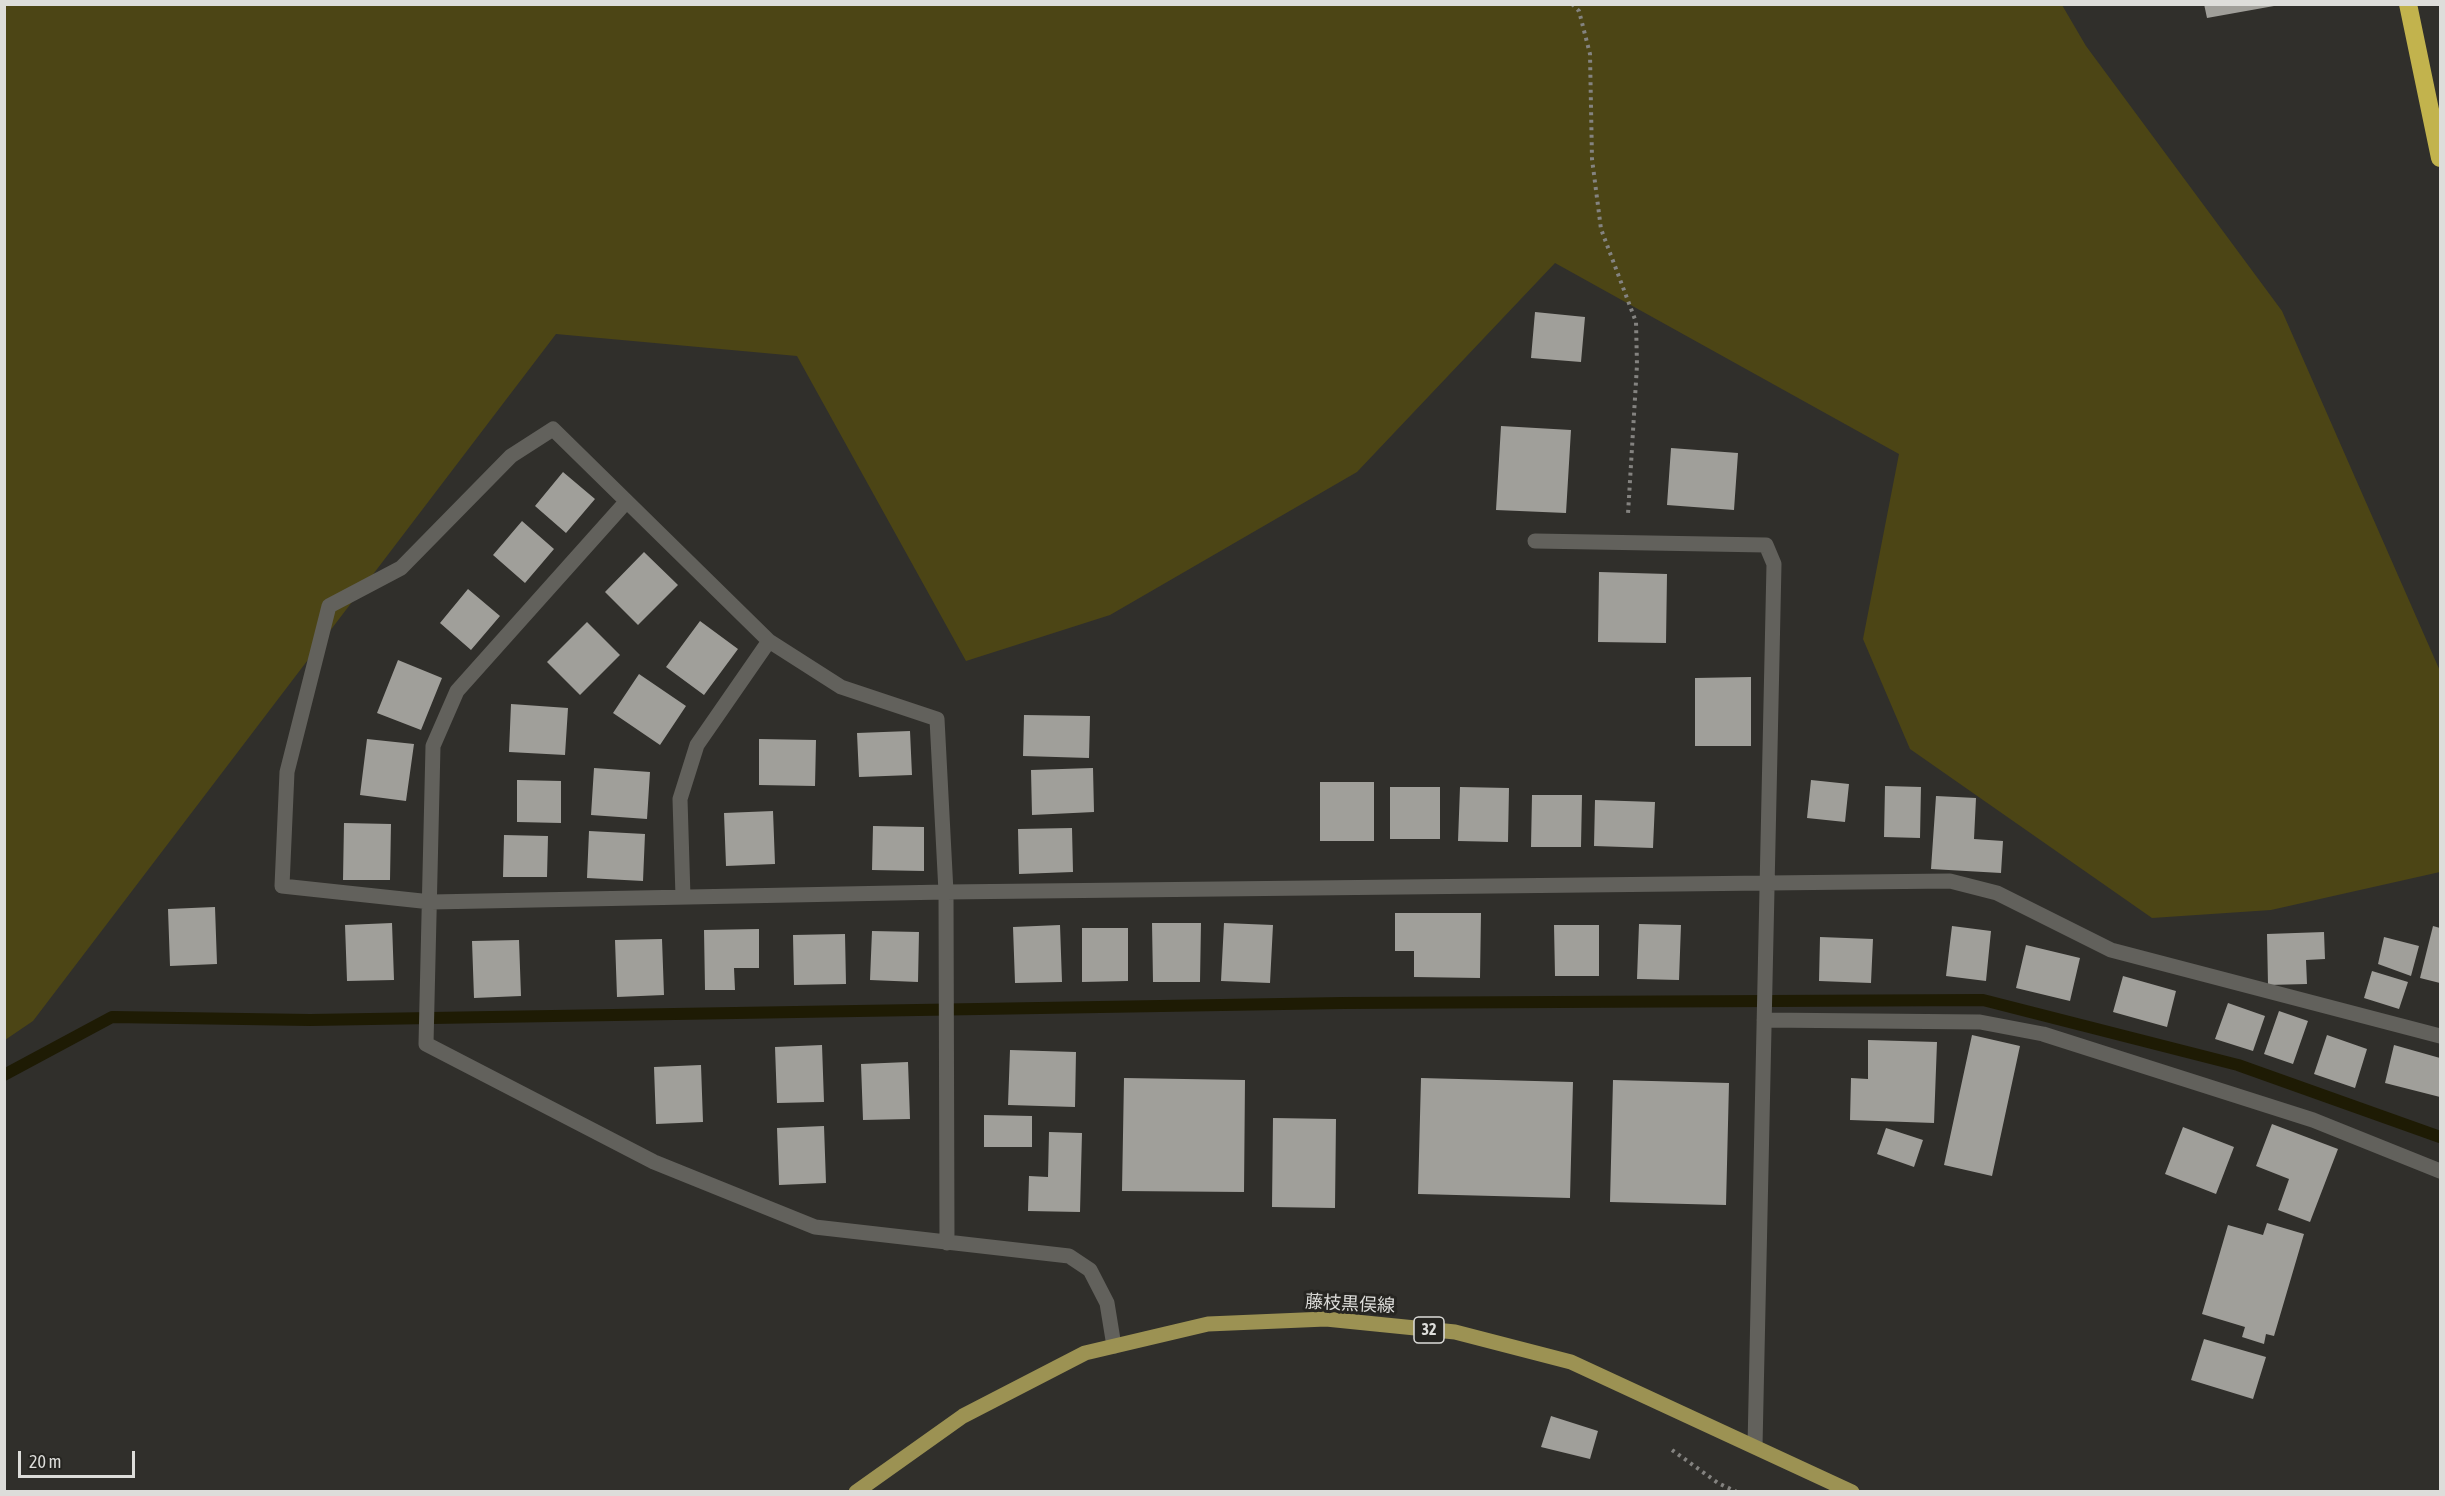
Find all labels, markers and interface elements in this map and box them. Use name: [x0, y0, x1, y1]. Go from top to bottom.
street label: 藤枝黒俣線: [1304, 1291, 1396, 1317]
road number: 32: [1414, 1317, 1444, 1343]
scale bar: [21, 1439, 138, 1477]
text: 20 m: [29, 1451, 61, 1472]

